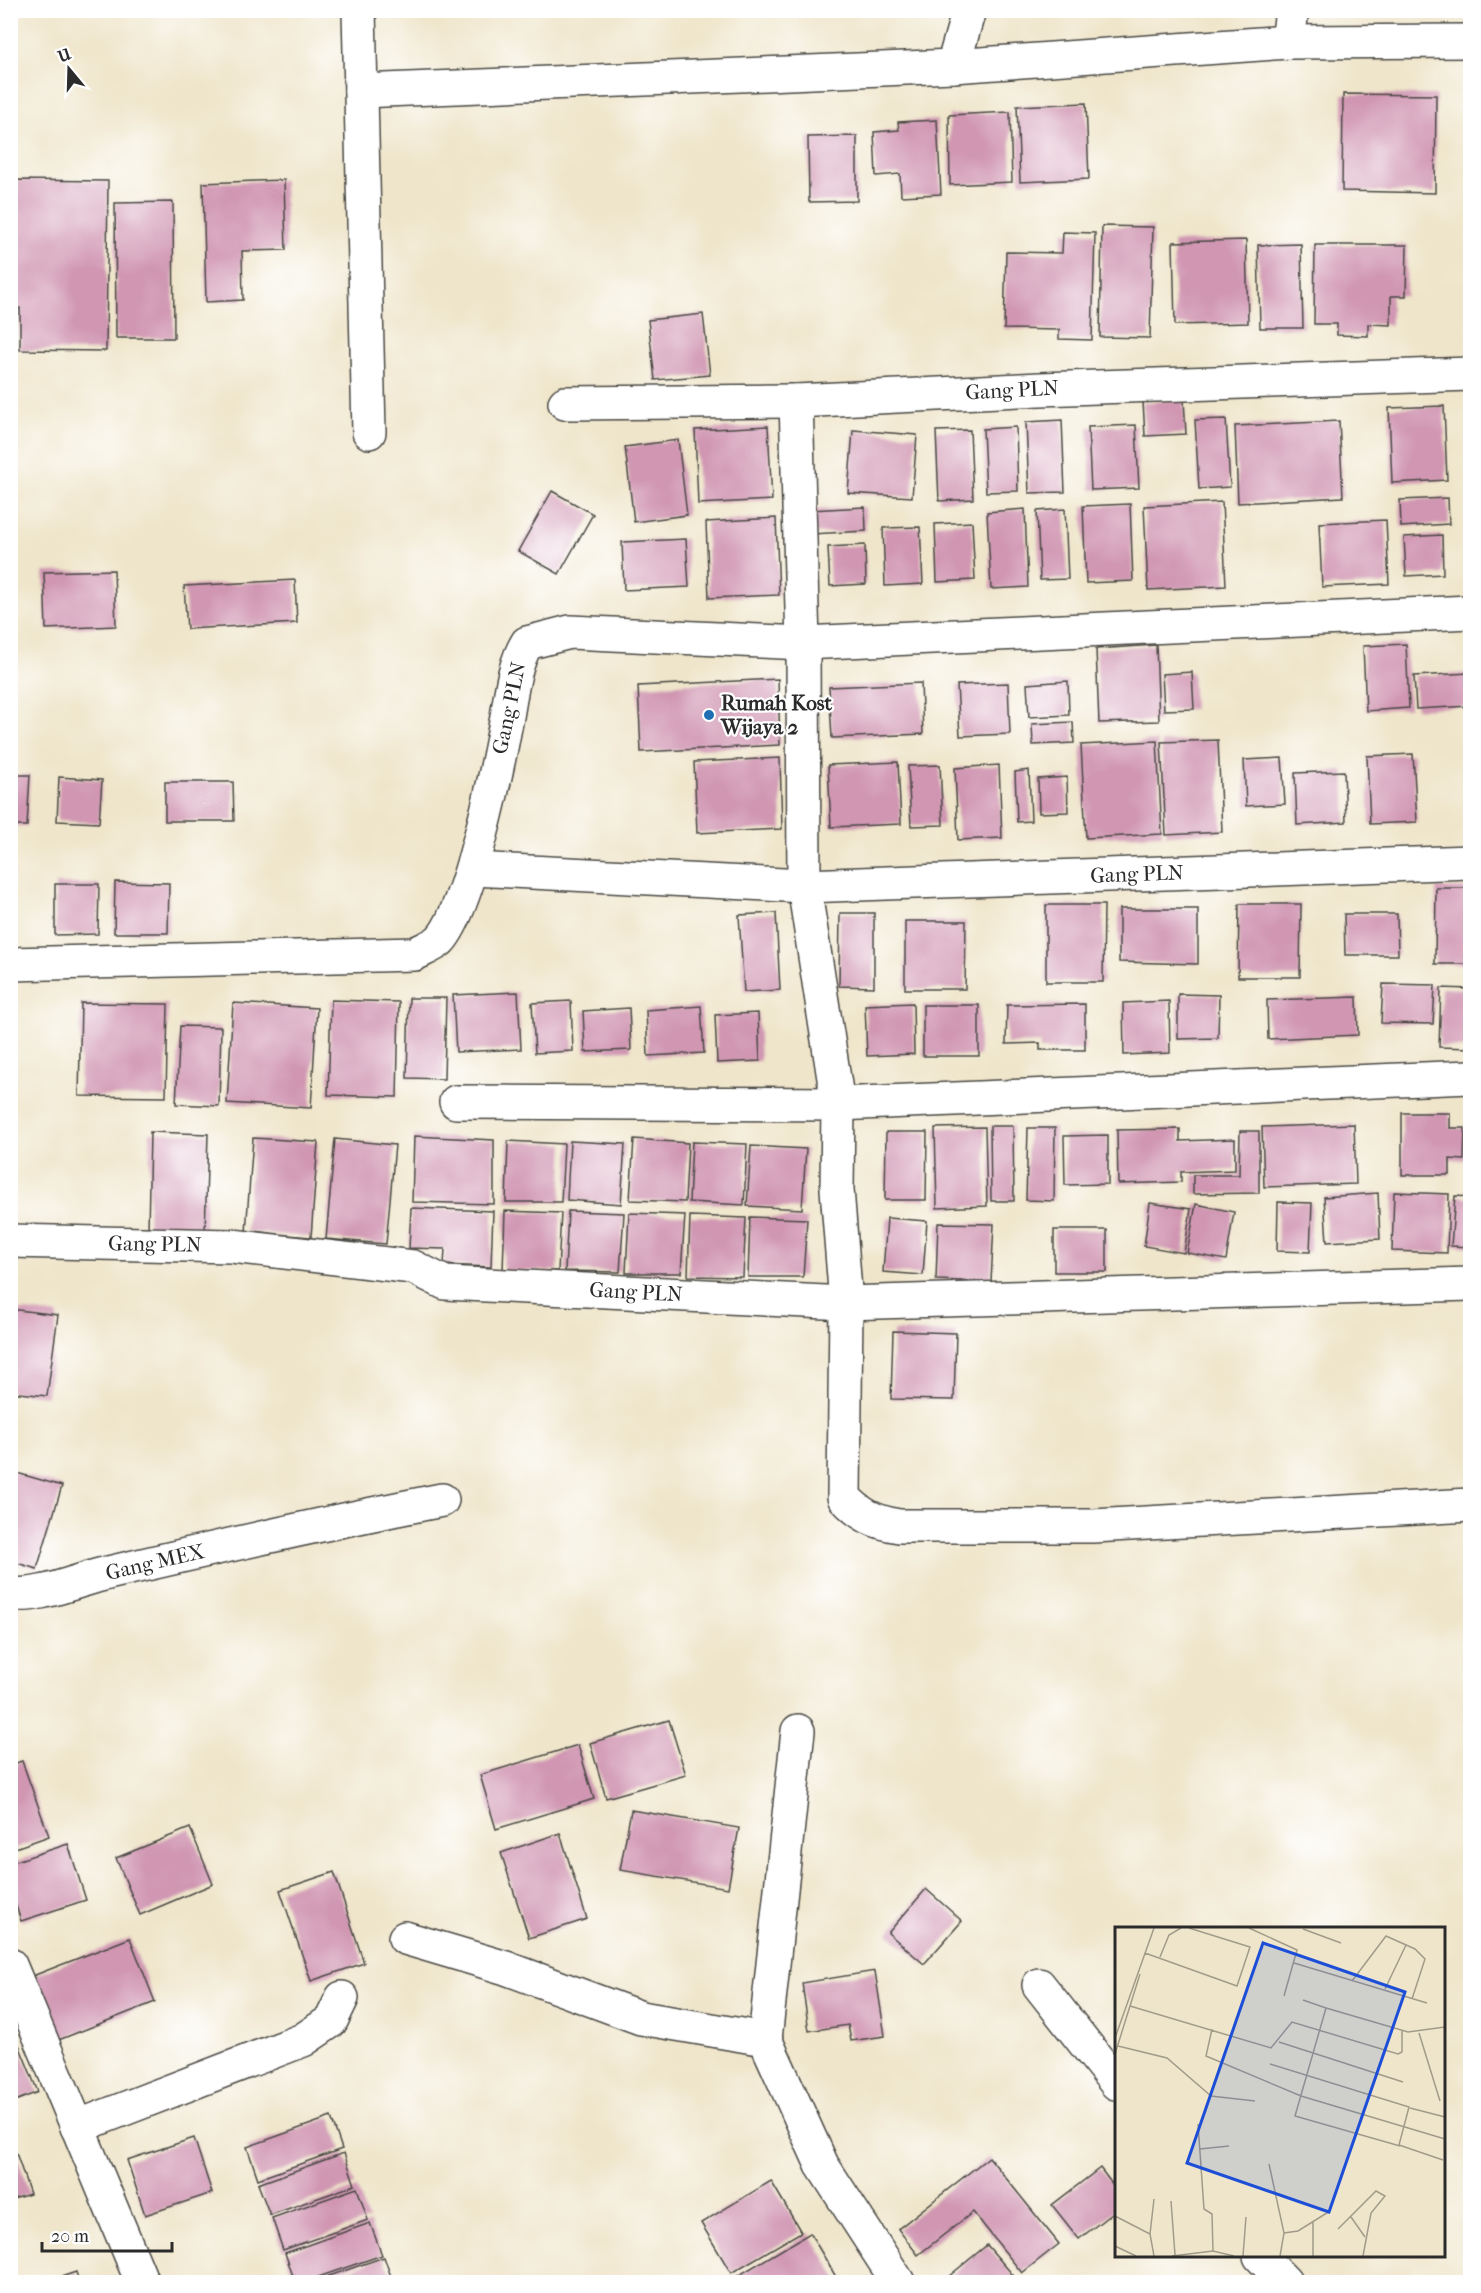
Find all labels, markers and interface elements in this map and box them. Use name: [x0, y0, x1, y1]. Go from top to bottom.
north arrow: [39, 39, 99, 99]
text: U: [54, 44, 74, 67]
street label: Gang PLN: [965, 376, 1059, 404]
street label: Gang PLN: [488, 660, 530, 756]
place label: Rumah Kost Wijaya 2: [720, 691, 833, 739]
marker: Rumah Kost Wijaya 2: [702, 708, 716, 722]
street label: Gang PLN: [1090, 860, 1184, 888]
street label: Gang PLN: [108, 1231, 202, 1257]
street label: Gang PLN: [589, 1278, 683, 1306]
street label: Gang MEX: [103, 1539, 207, 1585]
inset map: [1115, 1927, 1445, 2257]
scale bar: [42, 2215, 172, 2253]
text: 20 m: [51, 2226, 89, 2247]

